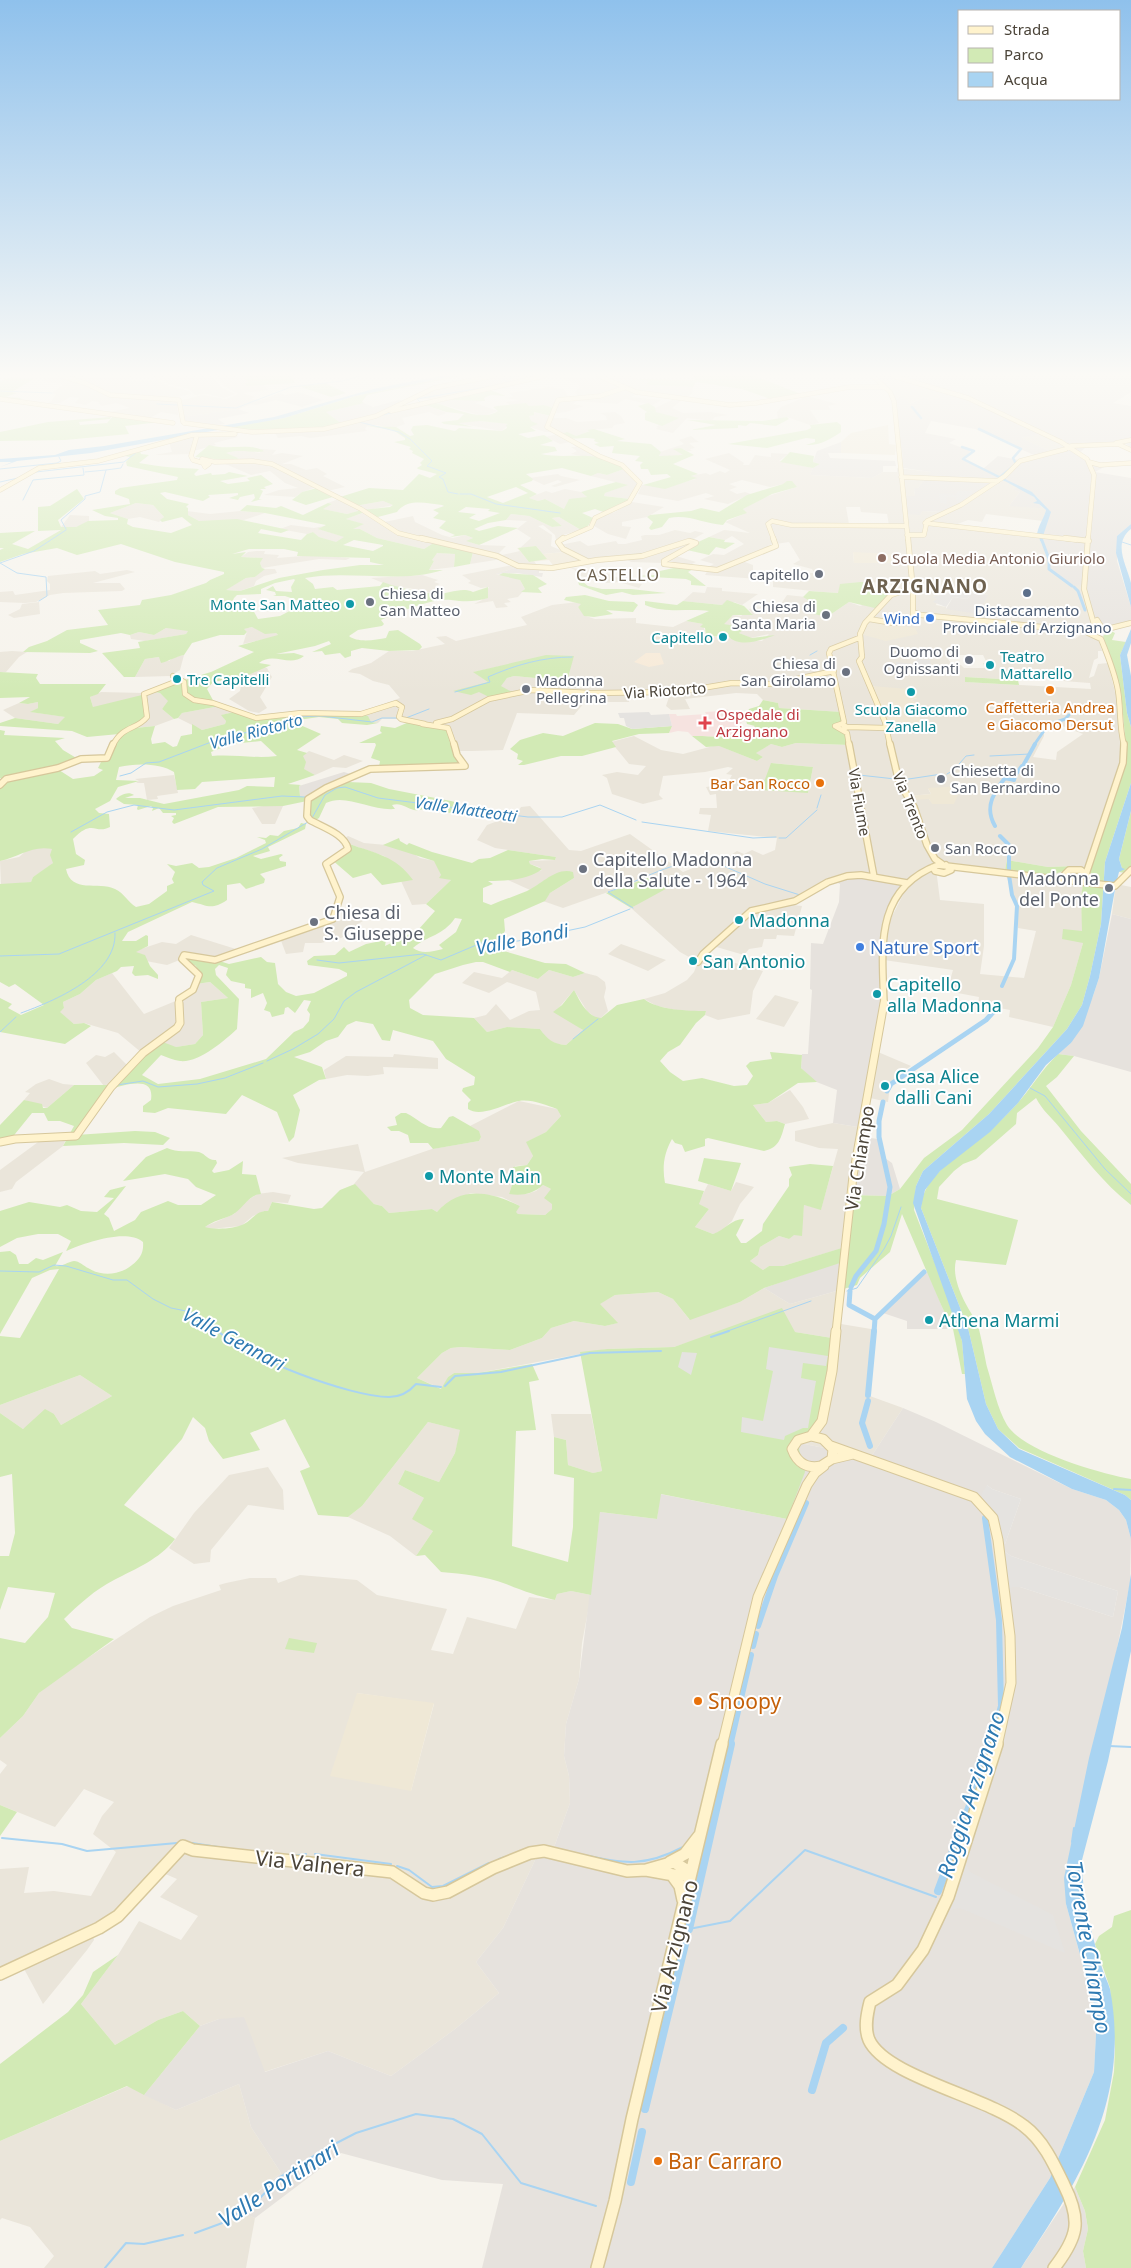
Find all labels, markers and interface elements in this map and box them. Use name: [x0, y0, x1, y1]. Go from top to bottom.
legend: [958, 10, 1121, 100]
text: Strada: [1004, 19, 1050, 39]
text: Parco: [1004, 44, 1044, 64]
text: Acqua: [1004, 69, 1048, 89]
place label: Scuola Media Antonio Giuriolo: [892, 548, 1105, 568]
marker: Scuola Media Antonio Giuriolo: [876, 552, 888, 564]
district label: CASTELLO: [576, 564, 660, 586]
place label: capitello: [750, 564, 809, 584]
marker: capitello: [813, 568, 825, 580]
district label: ARZIGNANO: [862, 573, 988, 599]
place label: Chiesa di San Matteo: [380, 583, 460, 620]
marker: Distaccamento Provinciale di Arzignano: [1021, 587, 1033, 599]
place label: Monte San Matteo: [210, 594, 340, 614]
marker: Chiesa di San Matteo: [364, 596, 376, 608]
place label: Chiesa di Santa Maria: [732, 596, 816, 633]
marker: Monte San Matteo: [344, 598, 356, 610]
place label: Distaccamento Provinciale di Arzignano: [942, 600, 1112, 637]
place label: Wind: [884, 608, 920, 628]
marker: Chiesa di Santa Maria: [820, 609, 832, 621]
marker: Wind: [924, 612, 936, 624]
place label: Capitello: [651, 627, 713, 647]
marker: Capitello: [717, 631, 729, 643]
place label: Duomo di Ognissanti: [884, 641, 959, 678]
place label: Teatro Mattarello: [1000, 646, 1072, 683]
place label: Chiesa di San Girolamo: [741, 653, 836, 690]
marker: Duomo di Ognissanti: [963, 654, 975, 666]
marker: Teatro Mattarello: [984, 659, 996, 671]
marker: Chiesa di San Girolamo: [840, 666, 852, 678]
place label: Tre Capitelli: [187, 669, 269, 689]
place label: Madonna Pellegrina: [536, 670, 607, 707]
marker: Tre Capitelli: [171, 673, 183, 685]
street label: Via Riotorto: [623, 677, 707, 703]
marker: Madonna Pellegrina: [520, 683, 532, 695]
marker: Caffetteria Andrea e Giacomo Dersut: [1044, 684, 1056, 696]
marker: Scuola Giacomo Zanella: [905, 686, 917, 698]
place label: Caffetteria Andrea e Giacomo Dersut: [985, 697, 1115, 734]
place label: Scuola Giacomo Zanella: [855, 699, 967, 736]
place label: Ospedale di Arzignano: [716, 704, 800, 741]
water label: Valle Riotorto: [207, 708, 305, 754]
marker: Ospedale di Arzignano: [698, 716, 712, 730]
place label: Chiesetta di San Bernardino: [951, 760, 1060, 797]
street label: Via Fiume: [844, 766, 876, 838]
street label: Via Trento: [888, 768, 934, 842]
place label: Bar San Rocco: [710, 773, 810, 793]
marker: Chiesetta di San Bernardino: [935, 773, 947, 785]
marker: Bar San Rocco: [814, 777, 826, 789]
water label: Valle Matteotti: [414, 791, 519, 827]
place label: San Rocco: [945, 838, 1017, 858]
marker: San Rocco: [929, 842, 941, 854]
place label: Capitello Madonna della Salute - 1964: [593, 847, 752, 892]
marker: Capitello Madonna della Salute - 1964: [577, 863, 589, 875]
place label: Madonna del Ponte: [1018, 866, 1099, 911]
marker: Madonna del Ponte: [1103, 882, 1115, 894]
place label: Chiesa di S. Giuseppe: [324, 900, 423, 945]
place label: Madonna: [749, 908, 830, 932]
marker: Madonna: [733, 914, 745, 926]
marker: Chiesa di S. Giuseppe: [308, 916, 320, 928]
water label: Valle Bondi: [473, 917, 572, 961]
place label: Nature Sport: [870, 935, 980, 959]
marker: Nature Sport: [854, 941, 866, 953]
place label: San Antonio: [703, 949, 805, 973]
marker: San Antonio: [687, 955, 699, 967]
place label: Capitello alla Madonna: [887, 972, 1002, 1017]
marker: Capitello alla Madonna: [871, 988, 883, 1000]
place label: Casa Alice dalli Cani: [895, 1064, 979, 1109]
marker: Casa Alice dalli Cani: [879, 1080, 891, 1092]
street label: Via Chiampo: [839, 1104, 879, 1212]
place label: Monte Main: [439, 1164, 541, 1188]
marker: Monte Main: [423, 1170, 435, 1182]
water label: Valle Gennari: [178, 1301, 291, 1377]
place label: Athena Marmi: [939, 1308, 1060, 1332]
marker: Athena Marmi: [923, 1314, 935, 1326]
place label: Snoopy: [708, 1687, 781, 1715]
marker: Snoopy: [692, 1695, 704, 1707]
water label: Roggia Arzignano: [929, 1707, 1011, 1881]
street label: Via Valnera: [254, 1843, 366, 1883]
water label: Torrente Chiampo: [1060, 1858, 1120, 2036]
street label: Via Arzignano: [644, 1877, 704, 2015]
water label: Valle Portinari: [212, 2133, 345, 2233]
place label: Bar Carraro: [668, 2147, 782, 2175]
marker: Bar Carraro: [652, 2155, 664, 2167]

